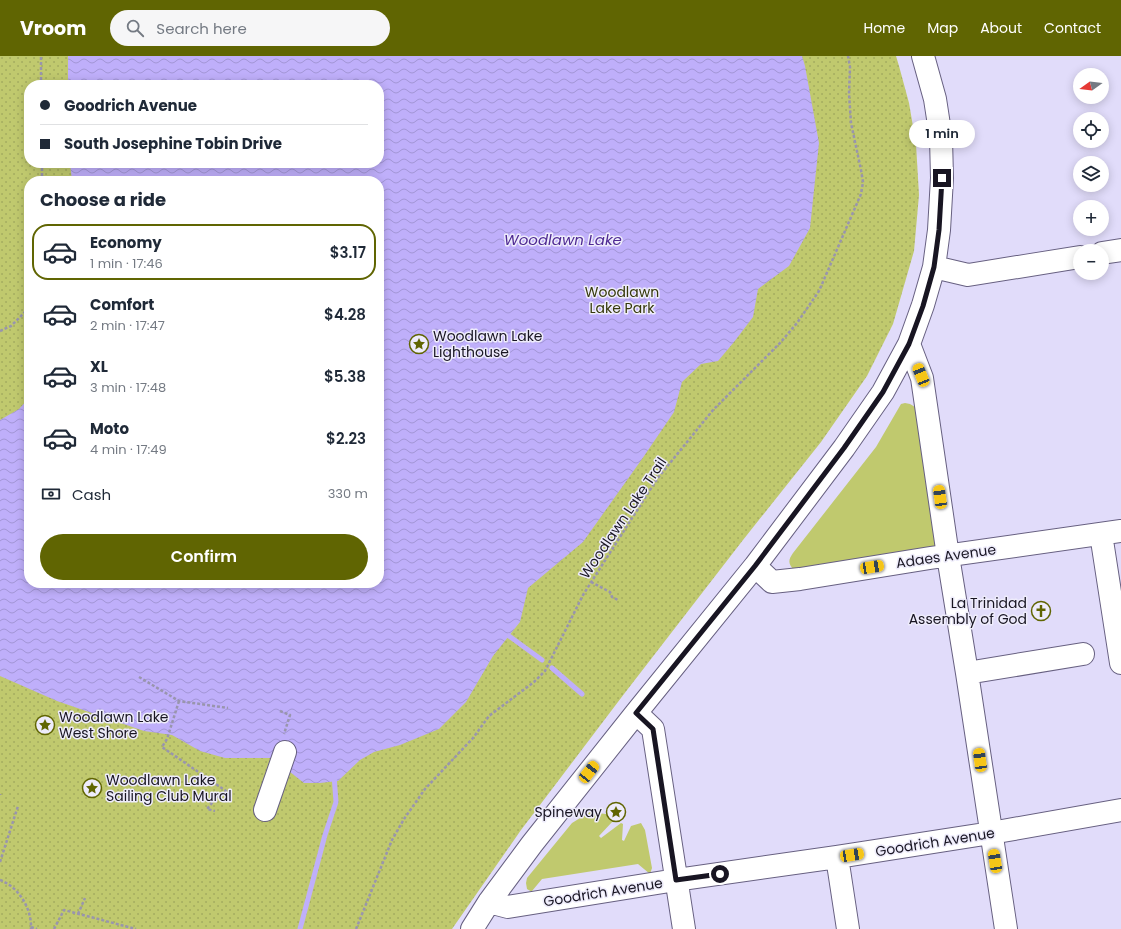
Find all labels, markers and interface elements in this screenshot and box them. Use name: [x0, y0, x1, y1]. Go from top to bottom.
search box: [110, 10, 390, 46]
text: Vroom: [20, 15, 86, 42]
icon: search: [124, 17, 146, 39]
text: Search here: [156, 18, 247, 39]
text: Home: [863, 18, 905, 38]
text: Map: [927, 18, 958, 38]
text: About: [980, 18, 1022, 38]
text: Contact: [1044, 18, 1101, 38]
north arrow: [1073, 68, 1109, 104]
map controls: [1073, 68, 1109, 280]
text: Goodrich Avenue: [64, 95, 197, 116]
button: locate: [1073, 112, 1109, 148]
callout: 1 min: [909, 120, 975, 148]
text: 1 min: [925, 124, 959, 143]
text: South Josephine Tobin Drive: [64, 133, 282, 154]
button: layers: [1073, 156, 1109, 192]
route end: [933, 169, 951, 187]
text: Choose a ride: [40, 187, 166, 212]
button: +: [1073, 200, 1109, 236]
water label: Woodlawn Lake: [504, 229, 622, 250]
text: Economy: [90, 232, 162, 253]
icon: car: [42, 234, 78, 270]
text: $3.17: [330, 242, 366, 263]
button: −: [1073, 244, 1109, 280]
text: 1 min · 17:46: [90, 254, 163, 273]
park label: Woodlawn Lake Park: [585, 282, 659, 318]
text: Comfort: [90, 294, 154, 315]
icon: car: [42, 296, 78, 332]
text: $4.28: [324, 304, 366, 325]
text: 2 min · 17:47: [90, 316, 165, 335]
place label: Woodlawn Lake Lighthouse: [433, 326, 543, 362]
place icon: Woodlawn Lake Lighthouse: [408, 333, 430, 355]
text: XL: [90, 356, 108, 377]
icon: car: [42, 358, 78, 394]
car: [911, 362, 931, 388]
text: $5.38: [324, 366, 366, 387]
text: 3 min · 17:48: [90, 378, 166, 397]
text: Moto: [90, 418, 129, 439]
icon: car: [42, 420, 78, 456]
text: $2.23: [326, 428, 366, 449]
text: 4 min · 17:49: [90, 440, 167, 459]
street label: Woodlawn Lake Trail: [575, 453, 671, 583]
icon: cash: [40, 483, 62, 505]
text: Cash: [72, 484, 111, 505]
text: 330 m: [328, 484, 368, 503]
car: [932, 484, 948, 510]
button: Confirm: [40, 534, 368, 580]
street label: Adaes Avenue: [895, 539, 998, 573]
car: [859, 559, 885, 575]
place label: La Trinidad Assembly of God: [909, 593, 1027, 629]
church icon: La Trinidad Assembly of God: [1030, 600, 1052, 622]
place label: Woodlawn Lake West Shore: [59, 707, 169, 743]
place icon: Woodlawn Lake West Shore: [34, 714, 56, 736]
car: [972, 747, 988, 773]
car: [577, 759, 601, 785]
place label: Woodlawn Lake Sailing Club Mural: [106, 770, 232, 806]
place icon: Woodlawn Lake Sailing Club Mural: [81, 777, 103, 799]
place icon: Spineway: [605, 801, 627, 823]
place label: Spineway: [534, 802, 602, 822]
street label: Goodrich Avenue: [874, 823, 996, 861]
car: [839, 847, 865, 863]
car: [987, 848, 1003, 874]
route start: [711, 865, 729, 883]
street label: Goodrich Avenue: [542, 873, 664, 911]

